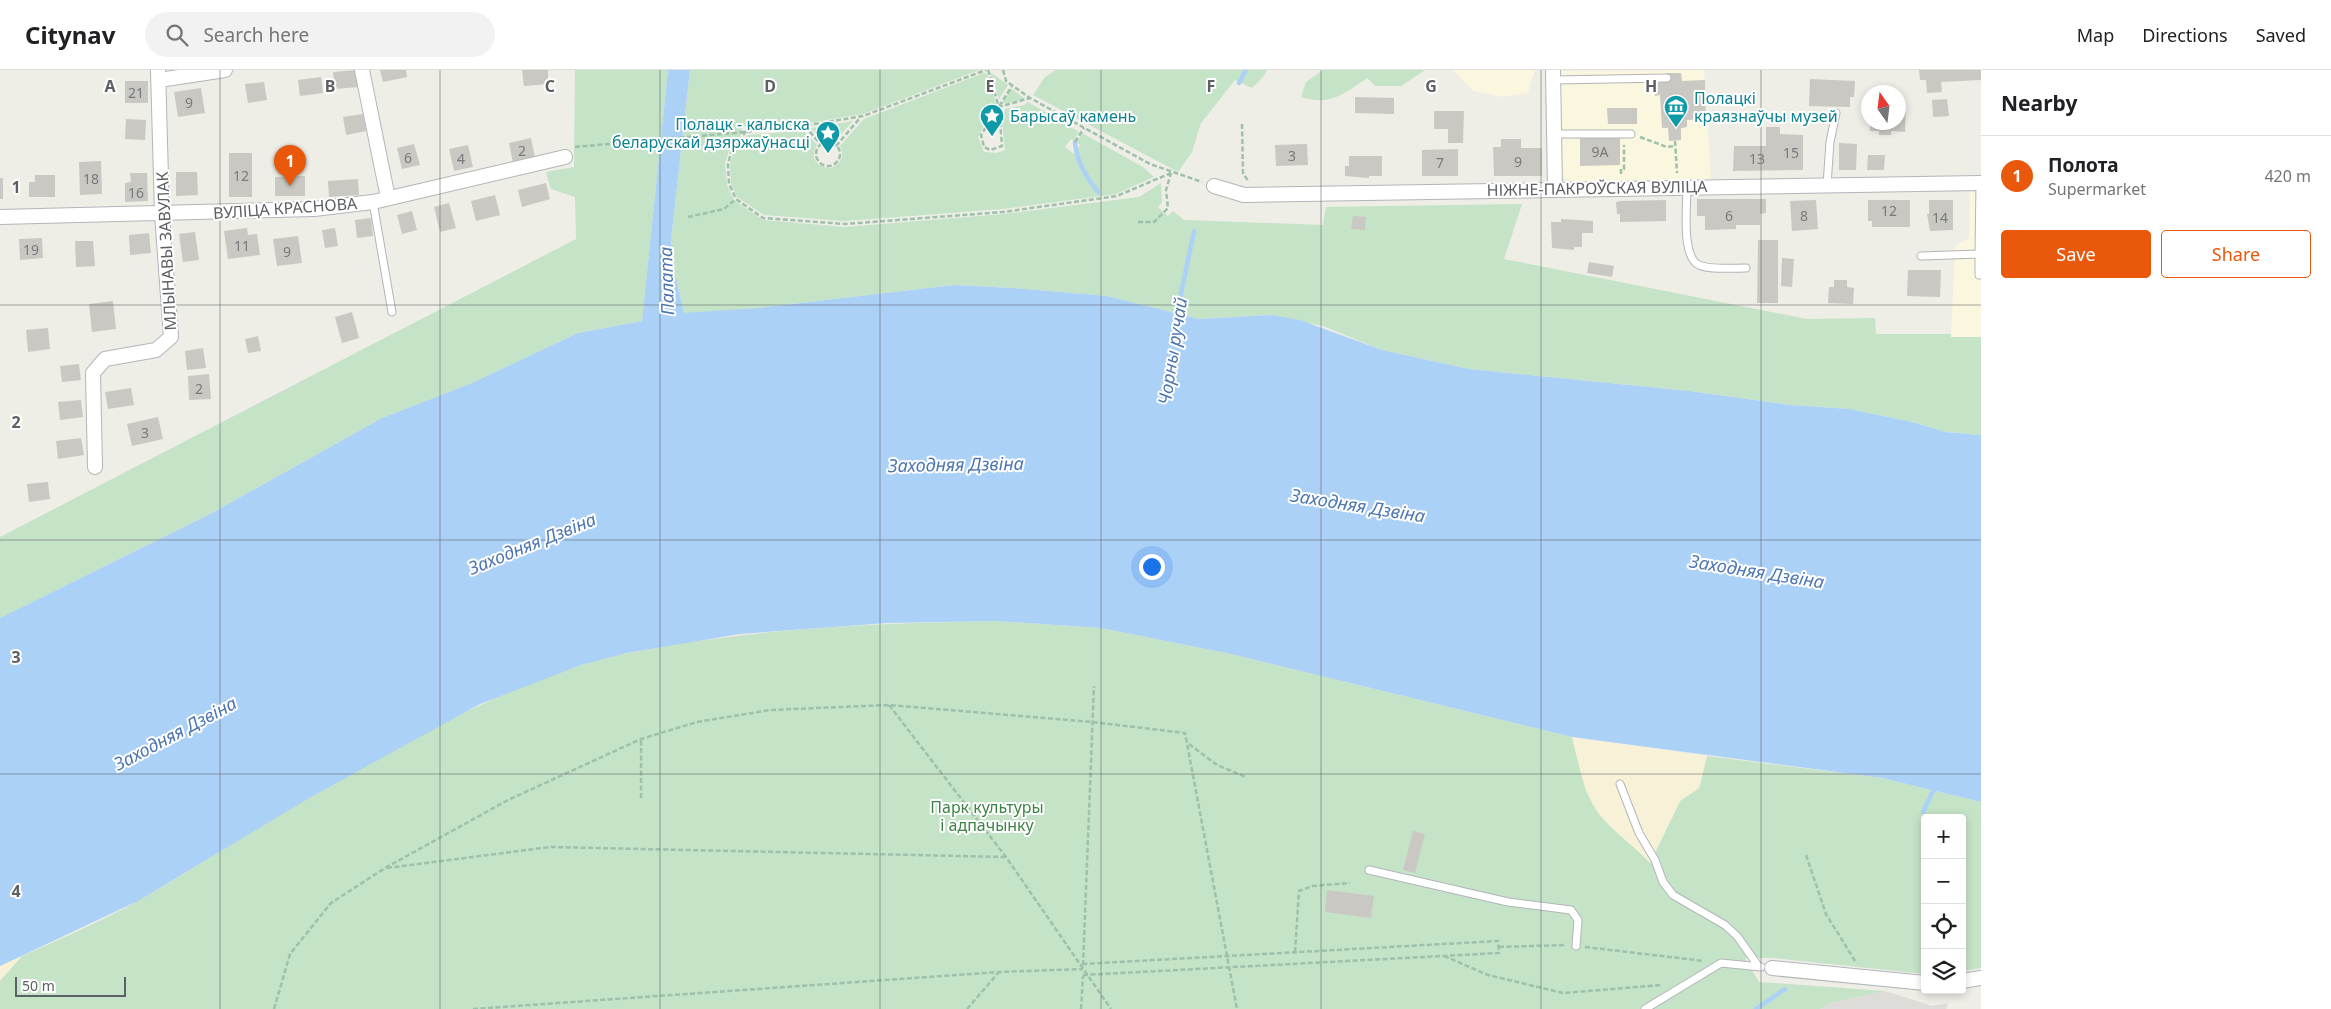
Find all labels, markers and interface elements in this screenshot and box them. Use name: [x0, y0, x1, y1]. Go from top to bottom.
search box: [145, 12, 495, 57]
text: Citynav: [25, 18, 115, 51]
icon: search: [163, 21, 191, 49]
text: Search here: [203, 22, 309, 48]
text: Map: [2077, 23, 2114, 47]
text: Directions: [2142, 23, 2228, 47]
text: Saved: [2256, 23, 2306, 47]
text: A: [104, 75, 116, 97]
text: B: [325, 75, 335, 97]
text: C: [545, 75, 555, 97]
text: D: [764, 75, 776, 97]
text: E: [986, 75, 995, 97]
text: F: [1207, 75, 1215, 97]
text: G: [1425, 75, 1437, 97]
text: H: [1645, 75, 1657, 97]
house number: 21: [128, 83, 144, 102]
north arrow: [1861, 85, 1906, 130]
place label: Полацкі краязнаўчы музей: [1694, 87, 1838, 127]
text: Nearby: [2001, 89, 2077, 117]
house number: 9: [185, 93, 193, 112]
museum icon: Полацкі краязнаўчы музей: [1663, 94, 1689, 128]
place icon: Барысаў камень: [979, 103, 1005, 137]
place label: Барысаў камень: [1010, 105, 1136, 127]
place label: Полацк - калыска беларускай дзяржаўнасці: [612, 113, 810, 153]
place icon: Полацк - калыска беларускай дзяржаўнасці: [815, 120, 841, 154]
house number: 2: [518, 141, 526, 160]
house number: 9А: [1592, 142, 1609, 161]
house number: 15: [1783, 143, 1799, 162]
pin: 1: [274, 145, 306, 186]
house number: 3: [1288, 146, 1296, 165]
house number: 6: [404, 148, 412, 167]
house number: 4: [457, 149, 465, 168]
house number: 13: [1749, 149, 1765, 168]
house number: 9: [1514, 152, 1522, 171]
text: Полота: [2048, 152, 2119, 178]
house number: 7: [1436, 153, 1444, 172]
text: 1: [2012, 165, 2022, 187]
text: 420 m: [2264, 165, 2311, 187]
house number: 12: [233, 166, 249, 185]
house number: 18: [83, 169, 99, 188]
street label: МЛЫНАВЫ ЗАВУЛАК: [151, 171, 181, 331]
street label: НІЖНЕ-ПАКРОЎСКАЯ ВУЛІЦА: [1487, 175, 1708, 201]
text: 1: [11, 176, 21, 198]
text: Supermarket: [2048, 178, 2146, 200]
house number: 16: [128, 183, 144, 202]
street label: ВУЛІЦА КРАСНОВА: [212, 192, 359, 224]
house number: 12: [1881, 201, 1897, 220]
house number: 6: [1725, 206, 1733, 225]
house number: 8: [1800, 206, 1808, 225]
house number: 14: [1932, 208, 1948, 227]
button: Save: [2001, 230, 2151, 278]
button: Share: [2161, 230, 2311, 278]
house number: 11: [234, 236, 250, 255]
house number: 19: [23, 240, 39, 259]
house number: 9: [283, 242, 291, 261]
water label: Палата: [653, 246, 679, 316]
water label: Чорны ручай: [1152, 296, 1192, 406]
house number: 2: [195, 379, 203, 398]
text: 2: [11, 411, 21, 433]
house number: 3: [141, 423, 149, 442]
water label: Заходняя Дзвіна: [887, 451, 1024, 477]
water label: Заходняя Дзвіна: [1288, 482, 1427, 527]
water label: Заходняя Дзвіна: [464, 506, 599, 580]
water label: Заходняя Дзвіна: [1687, 548, 1826, 593]
your location: [1139, 554, 1165, 580]
text: 3: [11, 646, 21, 668]
water label: Заходняя Дзвіна: [109, 691, 241, 776]
park label: Парк культуры і адпачынку: [930, 796, 1044, 836]
map controls: [1921, 814, 1966, 994]
button: +: [1921, 814, 1966, 859]
button: −: [1921, 859, 1966, 904]
text: 4: [11, 880, 21, 902]
button: locate: [1921, 904, 1966, 949]
button: layers: [1921, 949, 1966, 994]
scale bar: [15, 974, 126, 997]
text: 50 m: [22, 976, 55, 995]

